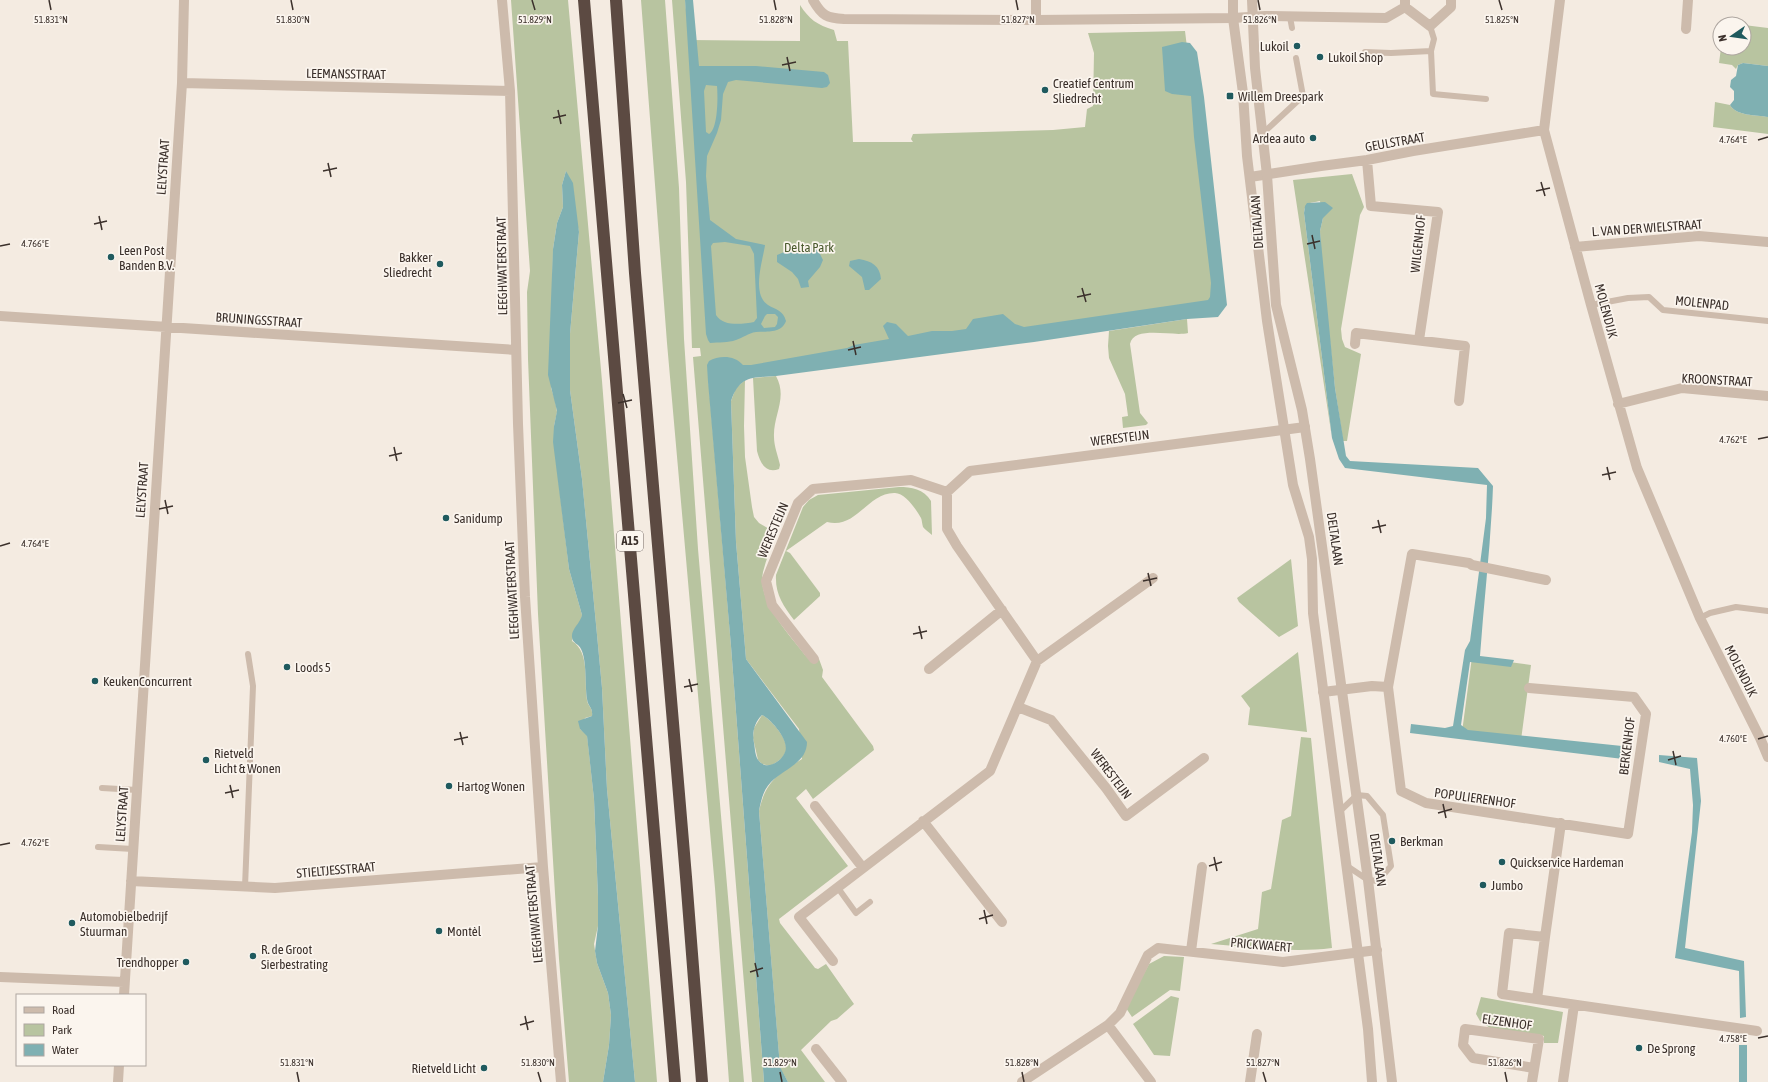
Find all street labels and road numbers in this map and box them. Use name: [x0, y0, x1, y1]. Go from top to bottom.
street label: LEEMANSSTRAAT: [306, 66, 386, 82]
street label: GEULSTRAAT: [1364, 129, 1426, 155]
street label: LELYSTRAAT: [154, 138, 172, 195]
street label: DELTALAAN: [1248, 195, 1266, 249]
street label: WILGENHOF: [1408, 214, 1429, 274]
street label: LEEGHWATERSTRAAT: [494, 216, 510, 316]
street label: L. VAN DER WIELSTRAAT: [1591, 217, 1703, 239]
street label: MOLENDIJK: [1592, 282, 1621, 340]
street label: MOLENPAD: [1674, 293, 1730, 313]
street label: BRUNINGSSTRAAT: [215, 309, 303, 331]
street label: KROONSTRAAT: [1681, 371, 1753, 389]
street label: WERESTEIJN: [1090, 427, 1150, 449]
street label: LELYSTRAAT: [133, 461, 151, 518]
street label: WERESTEIJN: [755, 500, 791, 560]
street label: DELTALAAN: [1324, 511, 1346, 567]
road number: A15: [617, 531, 643, 551]
street label: LEEGHWATERSTRAAT: [502, 540, 522, 640]
street label: MOLENDIJK: [1722, 643, 1761, 700]
street label: BERKENHOF: [1616, 715, 1638, 776]
street label: WERESTEIJN: [1087, 746, 1135, 802]
street label: LELYSTRAAT: [113, 785, 131, 842]
street label: POPULIERENHOF: [1433, 785, 1517, 811]
street label: DELTALAAN: [1367, 832, 1389, 888]
street label: STIELTJESSTRAAT: [296, 859, 377, 881]
street label: LEEGHWATERSTRAAT: [522, 864, 546, 964]
street label: PRICKWAERT: [1230, 935, 1293, 955]
street label: ELZENHOF: [1481, 1011, 1534, 1033]

